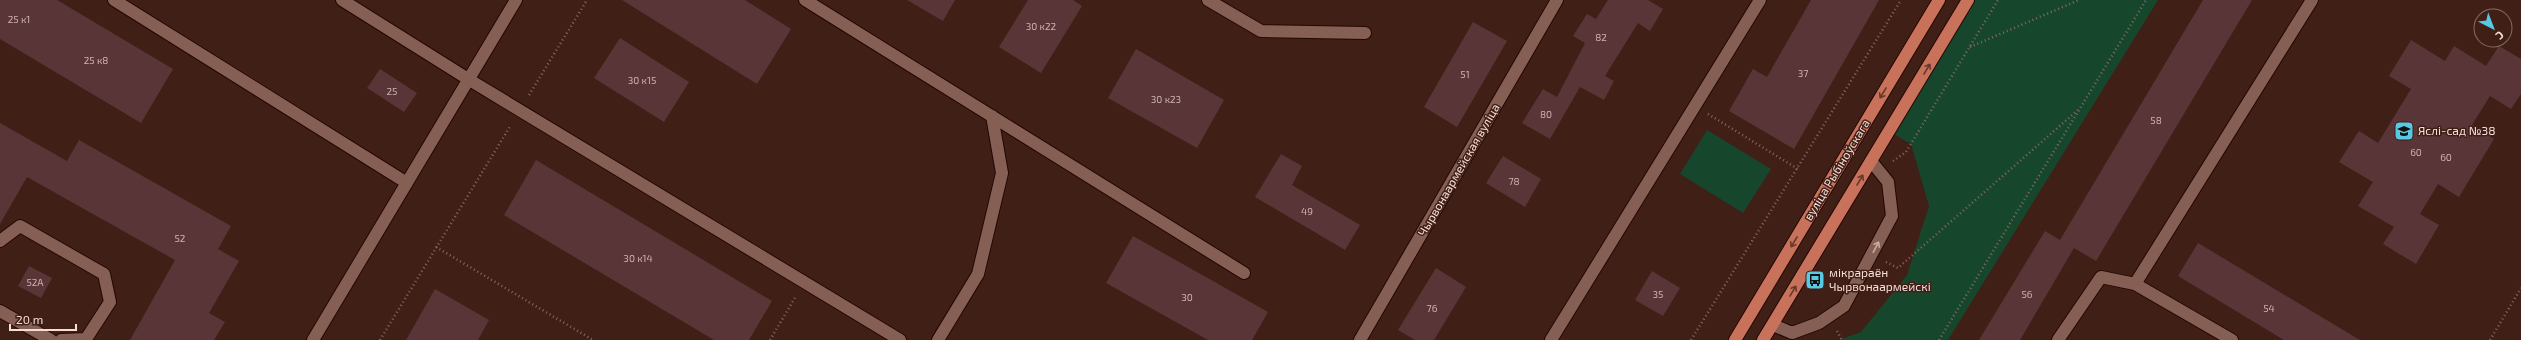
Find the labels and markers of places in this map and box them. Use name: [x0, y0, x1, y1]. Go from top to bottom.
school or university icon: Яслі-сад №38: [2393, 120, 2415, 142]
place label: Яслі-сад №38: [2418, 123, 2495, 137]
place label: мікрараён Чырвонаармейскі: [1829, 265, 1931, 293]
bus stop icon: мікрараён Чырвонаармейскі: [1804, 269, 1826, 291]

